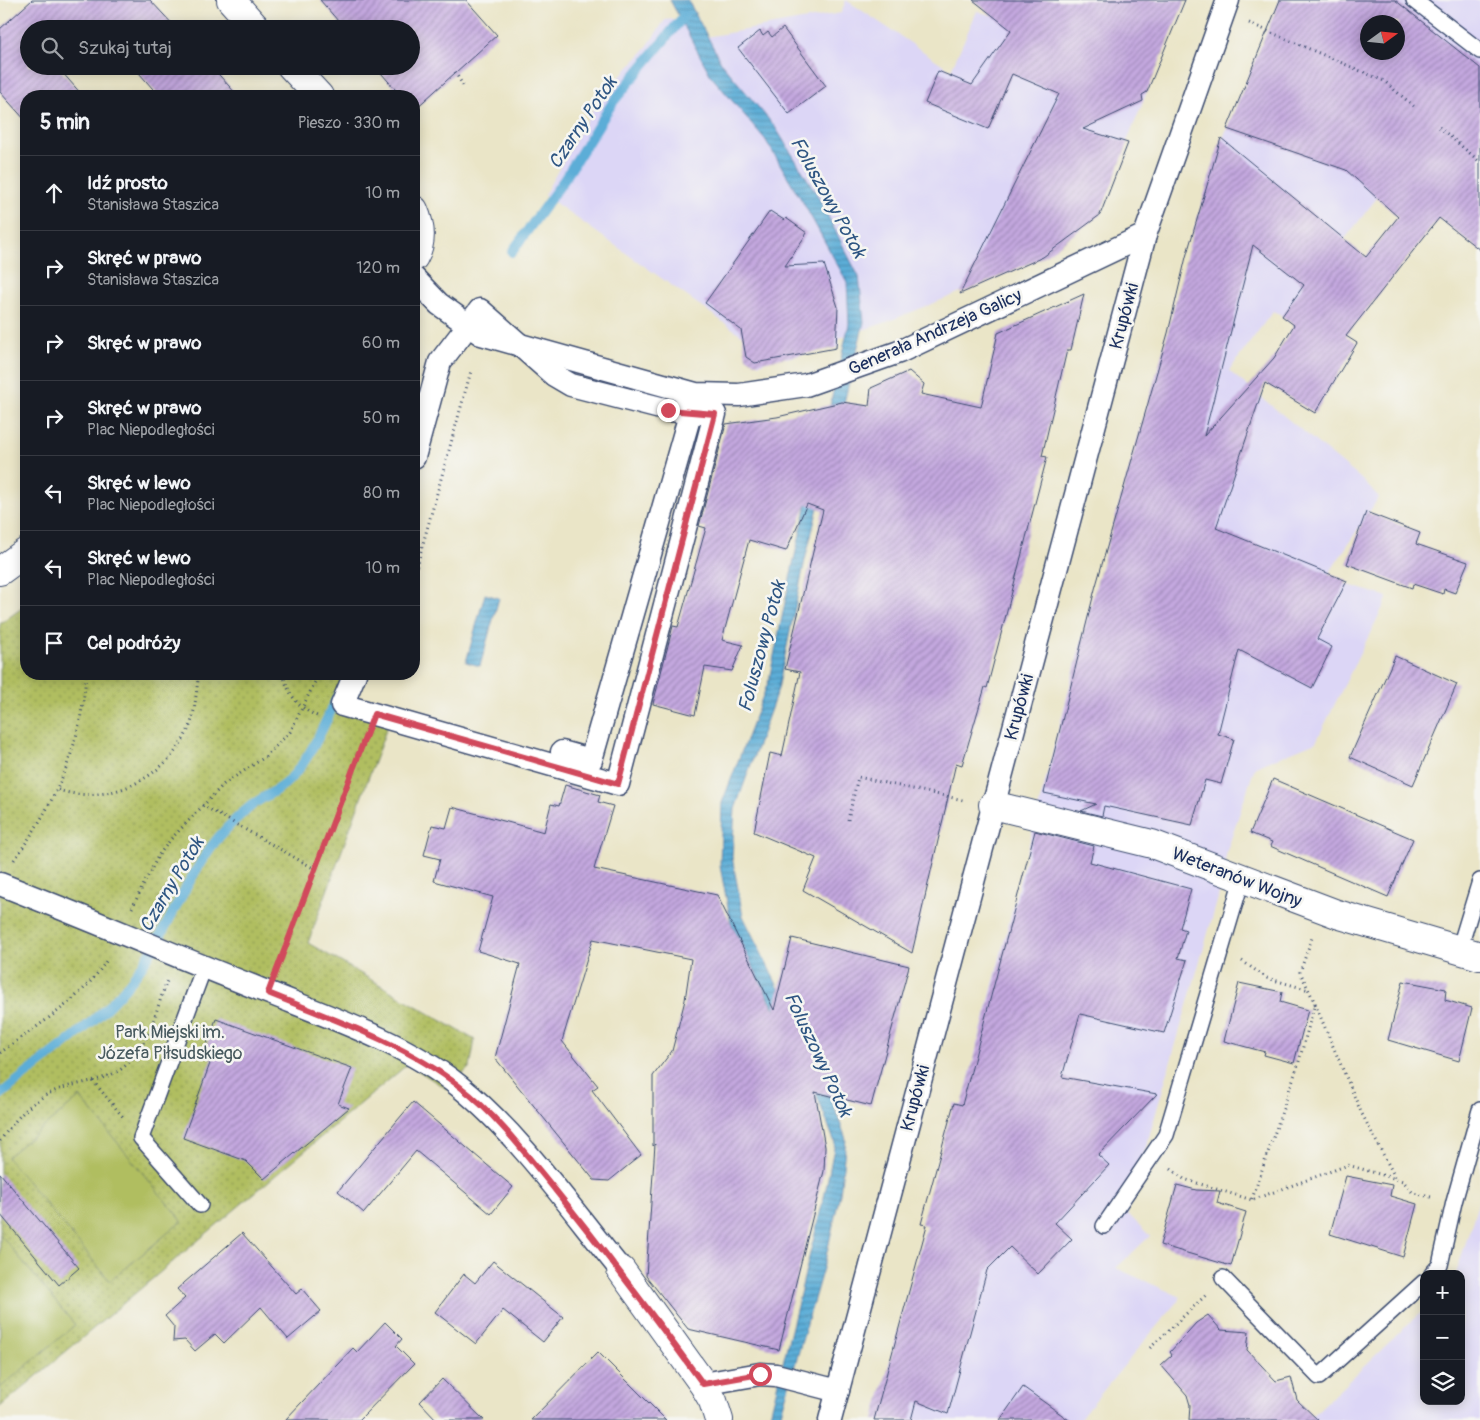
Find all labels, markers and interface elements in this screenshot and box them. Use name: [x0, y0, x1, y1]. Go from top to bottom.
north arrow: [1360, 15, 1405, 60]
search box: [20, 20, 420, 75]
icon: search: [38, 34, 66, 62]
text: Szukaj tutaj: [78, 36, 172, 60]
water label: Czarny Potok: [543, 70, 624, 173]
text: 5 min: [40, 109, 90, 136]
text: Pieszo · 330 m: [298, 113, 400, 133]
water label: Foluszowy Potok: [785, 133, 872, 264]
text: Idź prosto: [87, 171, 168, 195]
icon: ahead: [40, 179, 68, 207]
text: 10 m: [365, 183, 400, 203]
text: Stanisława Staszica: [87, 195, 219, 215]
text: Skręć w prawo: [87, 246, 201, 270]
icon: right: [40, 254, 68, 282]
text: 120 m: [356, 258, 400, 278]
text: Stanisława Staszica: [87, 270, 219, 290]
street label: Krupówki: [1105, 281, 1144, 352]
street label: Generała Andrzeja Galicy: [845, 284, 1026, 381]
icon: right: [40, 329, 68, 357]
text: Skręć w prawo: [87, 331, 201, 355]
text: 60 m: [362, 333, 400, 353]
text: Skręć w prawo: [87, 396, 201, 420]
route end: [657, 399, 680, 422]
icon: right: [40, 404, 68, 432]
text: 50 m: [363, 408, 400, 428]
text: Plac Niepodległości: [87, 420, 215, 440]
text: Skręć w lewo: [87, 471, 191, 495]
icon: left: [40, 479, 68, 507]
text: 80 m: [363, 483, 400, 503]
text: Plac Niepodległości: [87, 495, 215, 515]
text: Skręć w lewo: [87, 546, 191, 570]
icon: left: [40, 554, 68, 582]
text: 10 m: [365, 558, 400, 578]
text: Plac Niepodległości: [87, 570, 215, 590]
water label: Foluszowy Potok: [733, 576, 792, 714]
icon: arrive: [40, 629, 68, 657]
text: Cel podróży: [87, 631, 180, 655]
street label: Krupówki: [1000, 672, 1039, 743]
water label: Czarny Potok: [134, 831, 211, 936]
street label: Weteranów Wojny: [1169, 842, 1305, 913]
water label: Foluszowy Potok: [779, 988, 858, 1122]
park label: Park Miejski im. Józefa Piłsudskiego: [97, 1021, 243, 1065]
street label: Krupówki: [896, 1063, 935, 1134]
map controls: [1420, 1270, 1465, 1405]
button: +: [1420, 1270, 1465, 1315]
button: −: [1420, 1315, 1465, 1360]
button: layers: [1420, 1360, 1465, 1405]
route start: [749, 1363, 772, 1386]

